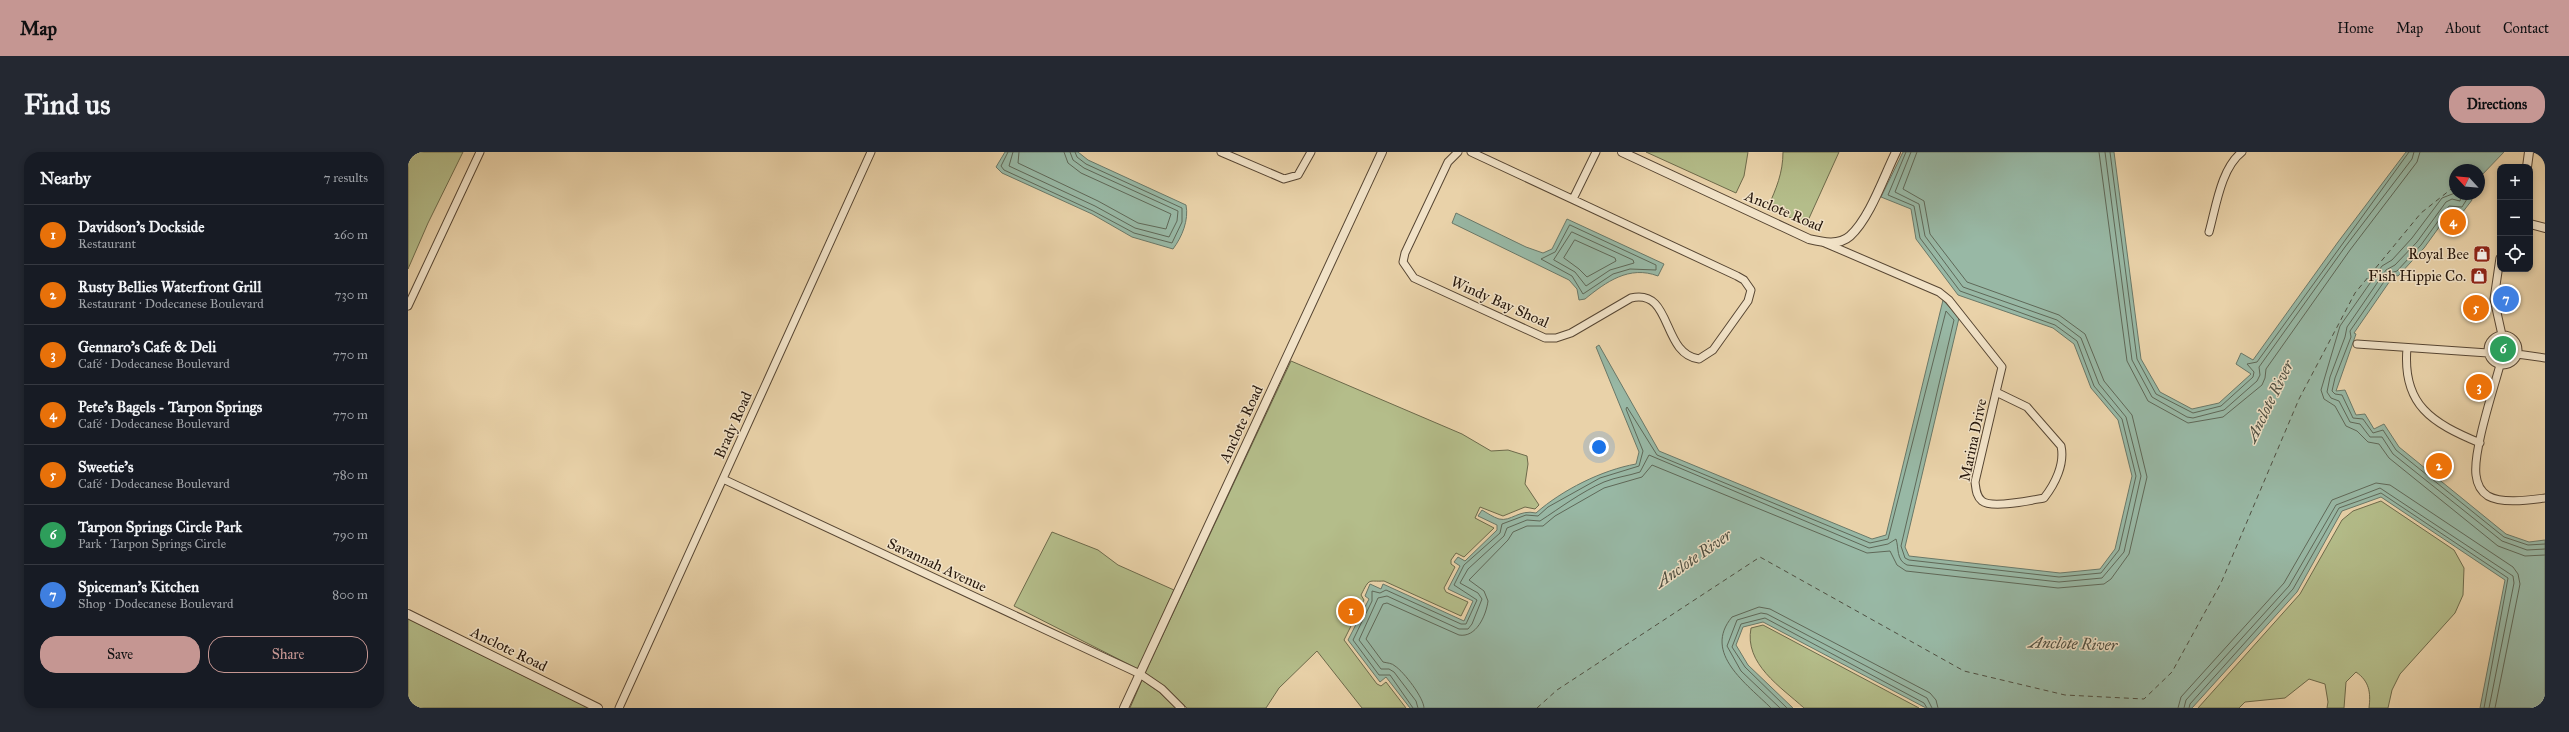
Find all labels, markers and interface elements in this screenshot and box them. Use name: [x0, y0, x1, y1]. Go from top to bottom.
text: Map: [20, 17, 57, 40]
text: Home: [2337, 20, 2374, 37]
text: Map: [2396, 20, 2423, 37]
text: About: [2445, 20, 2481, 37]
text: Contact: [2503, 20, 2549, 37]
button: Directions: [2449, 86, 2545, 123]
text: Find us: [24, 87, 110, 122]
north arrow: [2449, 164, 2485, 200]
map controls: [2497, 164, 2533, 272]
button: +: [2497, 164, 2533, 200]
text: Nearby: [40, 168, 91, 189]
text: 7 results: [324, 170, 368, 186]
street label: Anclote Road: [1741, 186, 1826, 236]
button: −: [2497, 200, 2533, 236]
pin: 4: [2440, 207, 2466, 237]
text: Davidson's Dockside: [78, 218, 205, 236]
text: 1: [50, 227, 56, 243]
text: 260 m: [334, 227, 368, 243]
text: Restaurant: [78, 236, 136, 252]
button: locate: [2497, 236, 2533, 272]
shop icon: Royal Bee: [2472, 244, 2492, 264]
place label: Royal Bee: [2408, 245, 2469, 263]
shop icon: Fish Hippie Co.: [2469, 266, 2489, 286]
place label: Fish Hippie Co.: [2368, 267, 2466, 285]
street label: Windy Bay Shoal: [1448, 272, 1553, 332]
text: Rusty Bellies Waterfront Grill: [78, 278, 261, 296]
pin: 7: [2493, 284, 2519, 314]
text: 2: [50, 287, 56, 303]
text: 730 m: [335, 287, 368, 303]
pin: 5: [2463, 293, 2489, 323]
text: Restaurant · Dodecanese Boulevard: [78, 296, 264, 312]
pin: 6: [2490, 334, 2516, 364]
text: Gennaro's Cafe & Deli: [78, 338, 216, 356]
text: 3: [50, 347, 56, 363]
text: 770 m: [333, 347, 368, 363]
text: Café · Dodecanese Boulevard: [78, 356, 230, 372]
water label: Anclote River: [2241, 356, 2298, 447]
pin: 3: [2466, 372, 2492, 402]
street label: Anclote Road: [1215, 382, 1267, 466]
street label: Brady Road: [710, 388, 756, 461]
street label: Marina Drive: [1955, 397, 1991, 483]
text: Pete's Bagels - Tarpon Springs: [78, 398, 262, 416]
text: 4: [49, 407, 57, 423]
text: 770 m: [333, 407, 368, 423]
text: Café · Dodecanese Boulevard: [78, 416, 230, 432]
your location: [1589, 437, 1609, 457]
pin: 2: [2426, 451, 2452, 481]
text: Sweetie's: [78, 458, 133, 476]
text: 5: [50, 467, 56, 483]
text: 780 m: [333, 467, 368, 483]
text: Café · Dodecanese Boulevard: [78, 476, 230, 492]
text: Tarpon Springs Circle Park: [78, 518, 242, 536]
water label: Anclote River: [1650, 524, 1736, 593]
text: 6: [50, 527, 56, 543]
text: 790 m: [333, 527, 368, 543]
street label: Savannah Avenue: [884, 534, 990, 596]
text: Park · Tarpon Springs Circle: [78, 536, 226, 552]
text: Spiceman's Kitchen: [78, 578, 199, 596]
text: 7: [50, 587, 56, 603]
text: 800 m: [332, 587, 368, 603]
text: Shop · Dodecanese Boulevard: [78, 596, 234, 612]
pin: 1: [1338, 596, 1364, 626]
street label: Anclote Road: [467, 622, 551, 675]
water label: Anclote River: [2026, 632, 2119, 655]
button: Save: [40, 636, 200, 673]
button: Share: [208, 636, 368, 673]

